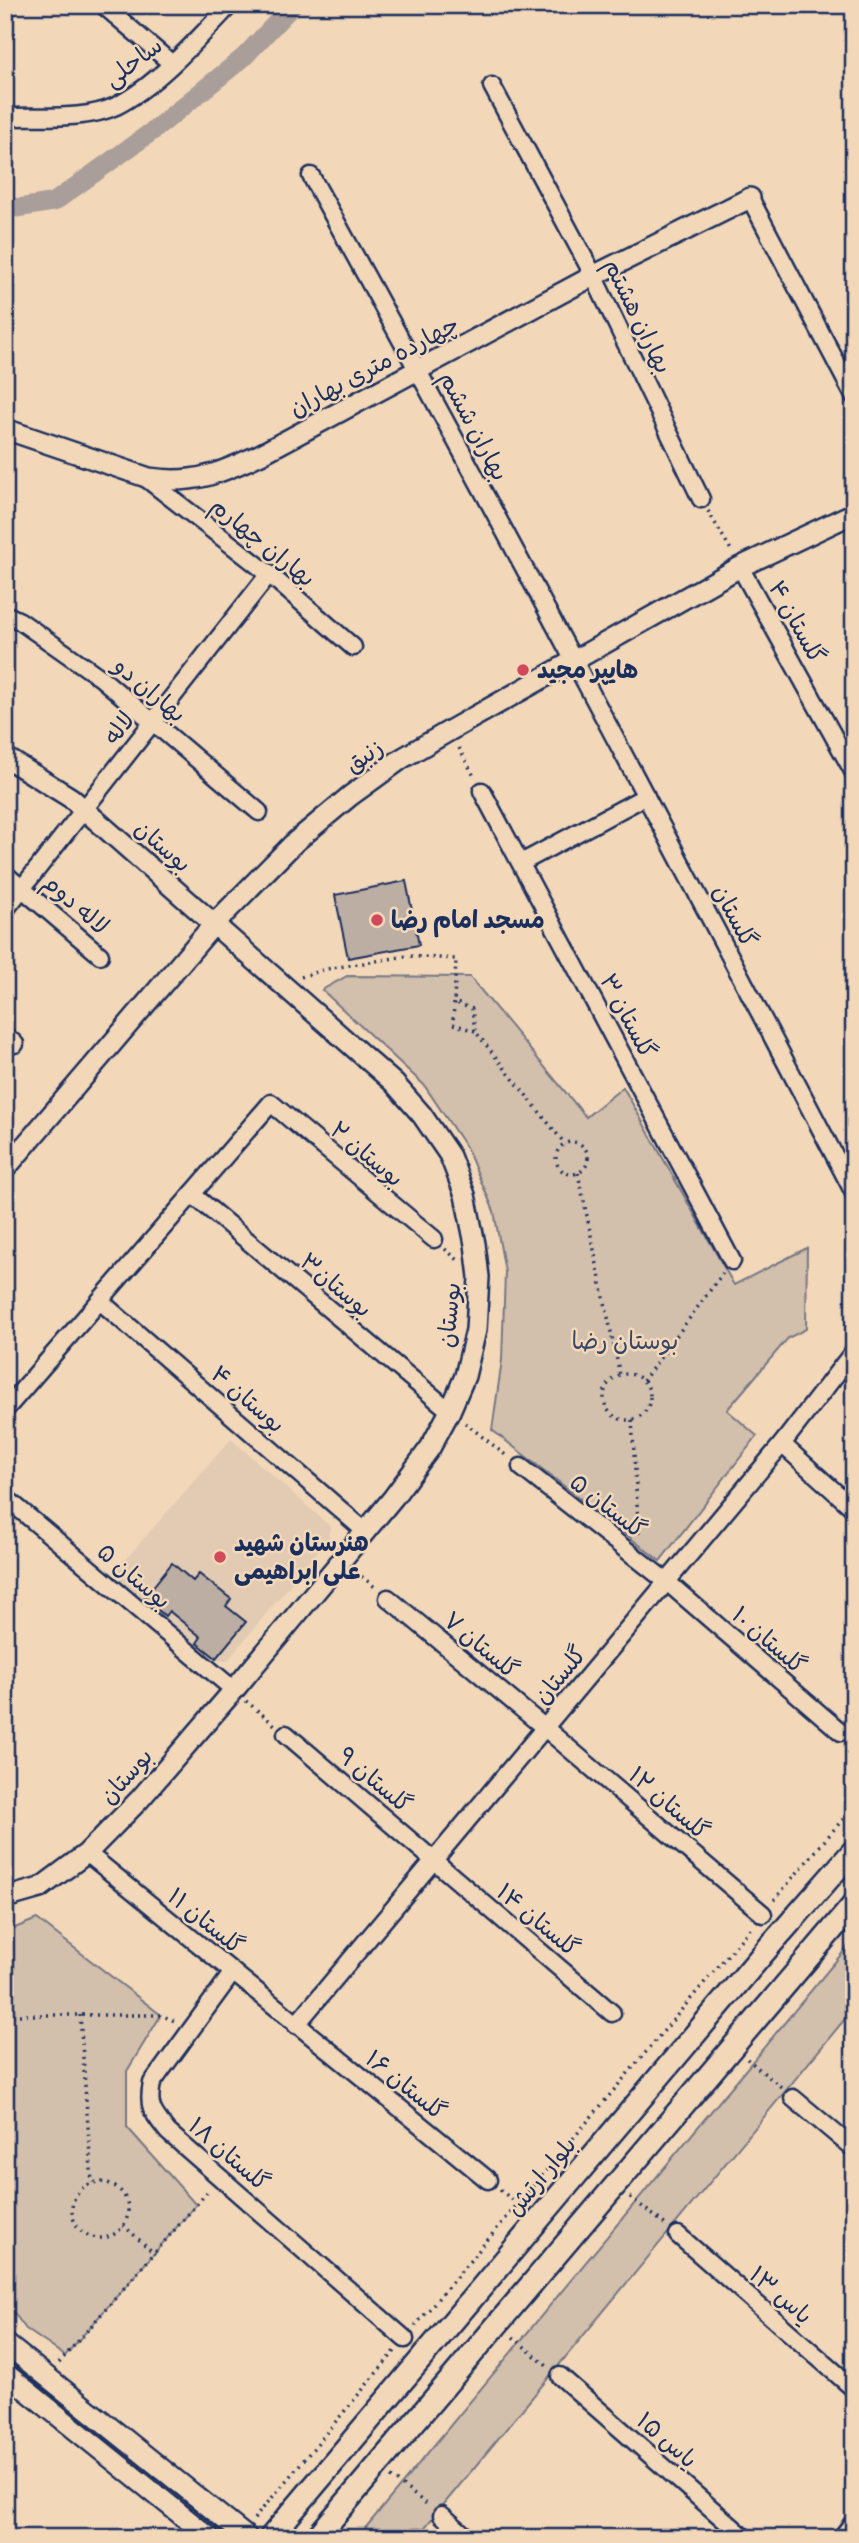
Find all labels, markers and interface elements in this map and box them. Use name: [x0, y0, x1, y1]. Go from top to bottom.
street label: ساحلی: [98, 31, 168, 94]
street label: بهاران هشتم: [595, 254, 678, 380]
street label: چهارده متری بهاران: [284, 310, 464, 423]
street label: بهاران ششم: [430, 367, 514, 487]
street label: بهاران چهارم: [203, 491, 321, 596]
street label: گلستان ۴: [762, 576, 831, 669]
street label: بهاران دو: [106, 650, 192, 729]
place label: هایپر مجید: [537, 656, 638, 685]
marker: هایپر مجید: [515, 662, 531, 678]
street label: لاله: [98, 706, 141, 751]
street label: زنبق: [340, 733, 389, 780]
street label: بوستان: [128, 814, 197, 879]
street label: لاله دوم: [34, 868, 115, 944]
street label: گلستان: [706, 880, 763, 953]
place label: مسجد امام رضا: [391, 906, 545, 938]
marker: مسجد امام رضا: [369, 912, 385, 928]
street label: گلستان ۳: [593, 969, 662, 1064]
street label: بوستان ۲: [324, 1115, 409, 1193]
street label: بوستان۳: [294, 1247, 378, 1324]
street label: بوستان: [432, 1281, 467, 1349]
park label: بوستان رضا: [572, 1327, 678, 1356]
street label: بوستان ۴: [205, 1359, 291, 1439]
street label: گلستان ۵: [564, 1468, 652, 1545]
place label: هنرستان شهید علی ابراهیمی: [234, 1529, 369, 1586]
street label: بوستان ۵: [91, 1537, 176, 1616]
marker: هنرستان شهید علی ابراهیمی: [212, 1549, 228, 1565]
street label: گلستان ۱۰: [726, 1600, 812, 1680]
street label: گلستان ۷: [437, 1606, 524, 1685]
street label: گلستان: [528, 1640, 593, 1710]
street label: گلستان ۹: [332, 1741, 417, 1820]
street label: بوستان: [94, 1742, 159, 1810]
street label: گلستان ۱۲: [622, 1761, 715, 1846]
street label: گلستان ۱۴: [490, 1877, 585, 1963]
street label: گلستان ۱۱: [162, 1882, 250, 1961]
street label: گلستان ۱۶: [359, 2044, 452, 2127]
street label: گلستان ۱۸: [182, 2111, 275, 2197]
street label: بلوار ارتش: [500, 2131, 583, 2222]
street label: یاس ۱۳: [743, 2260, 818, 2331]
street label: یاس ۱۵: [630, 2406, 703, 2475]

